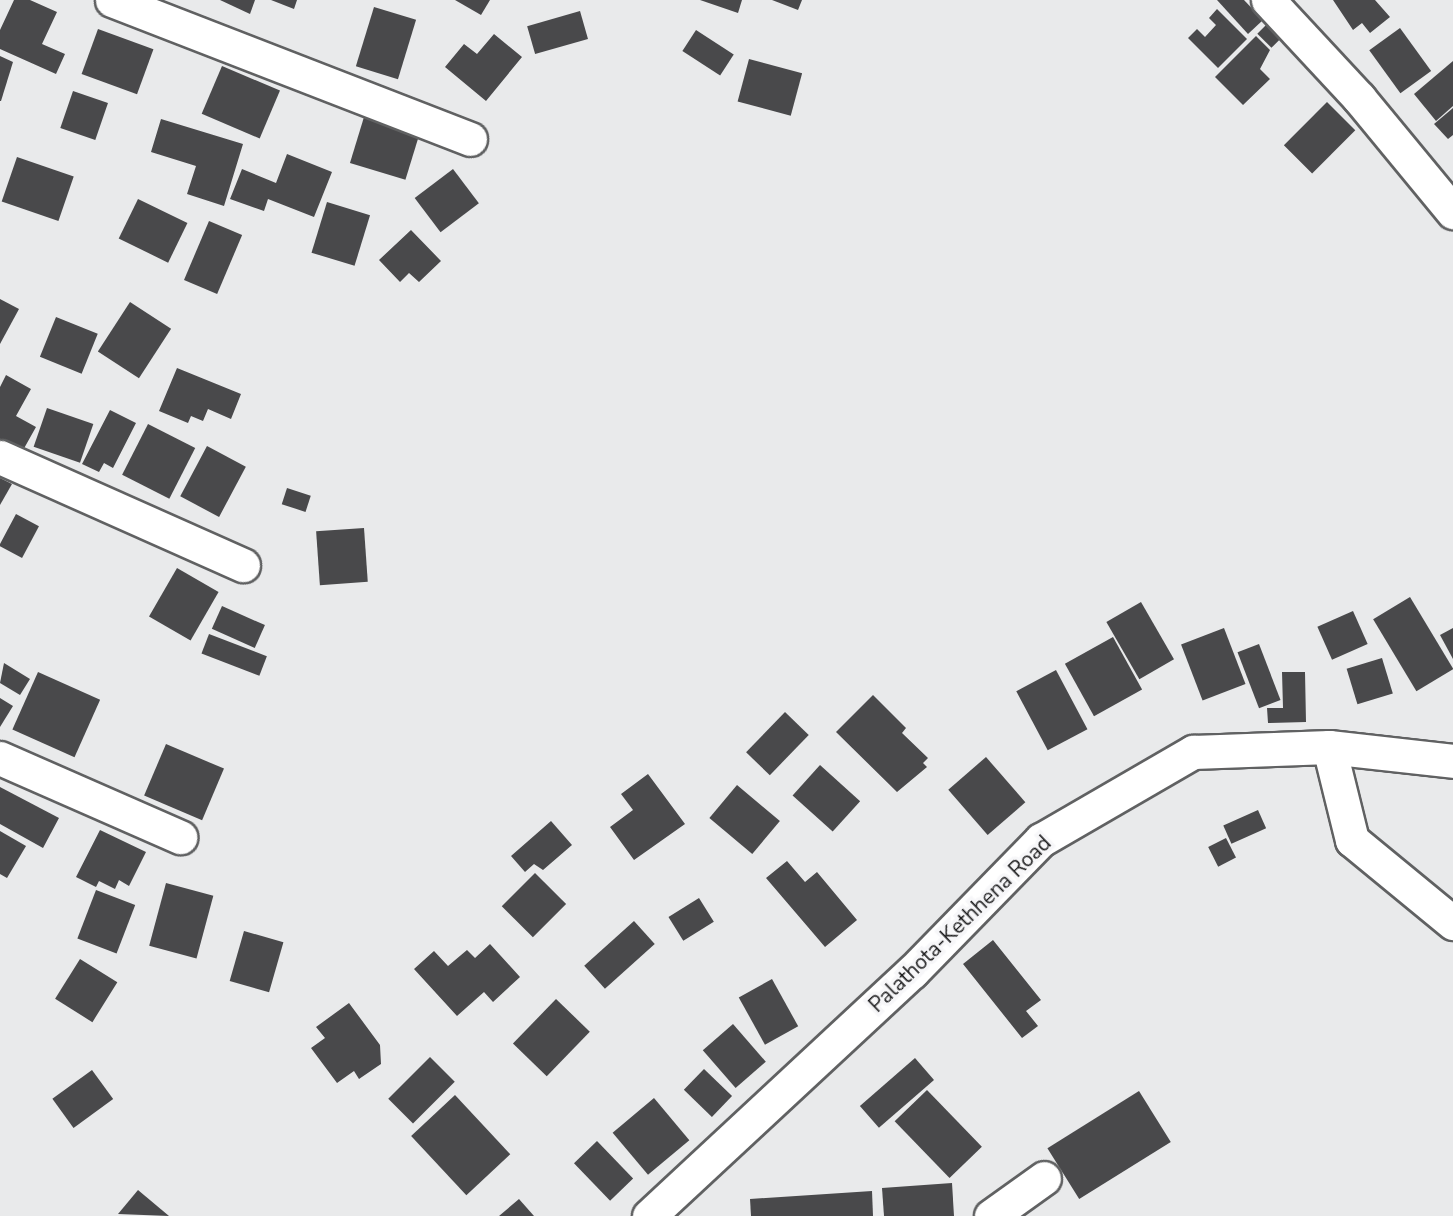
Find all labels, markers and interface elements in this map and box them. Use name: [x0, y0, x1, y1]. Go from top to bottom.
street label: Palathota-Kethhena Road: [864, 830, 1056, 1018]

